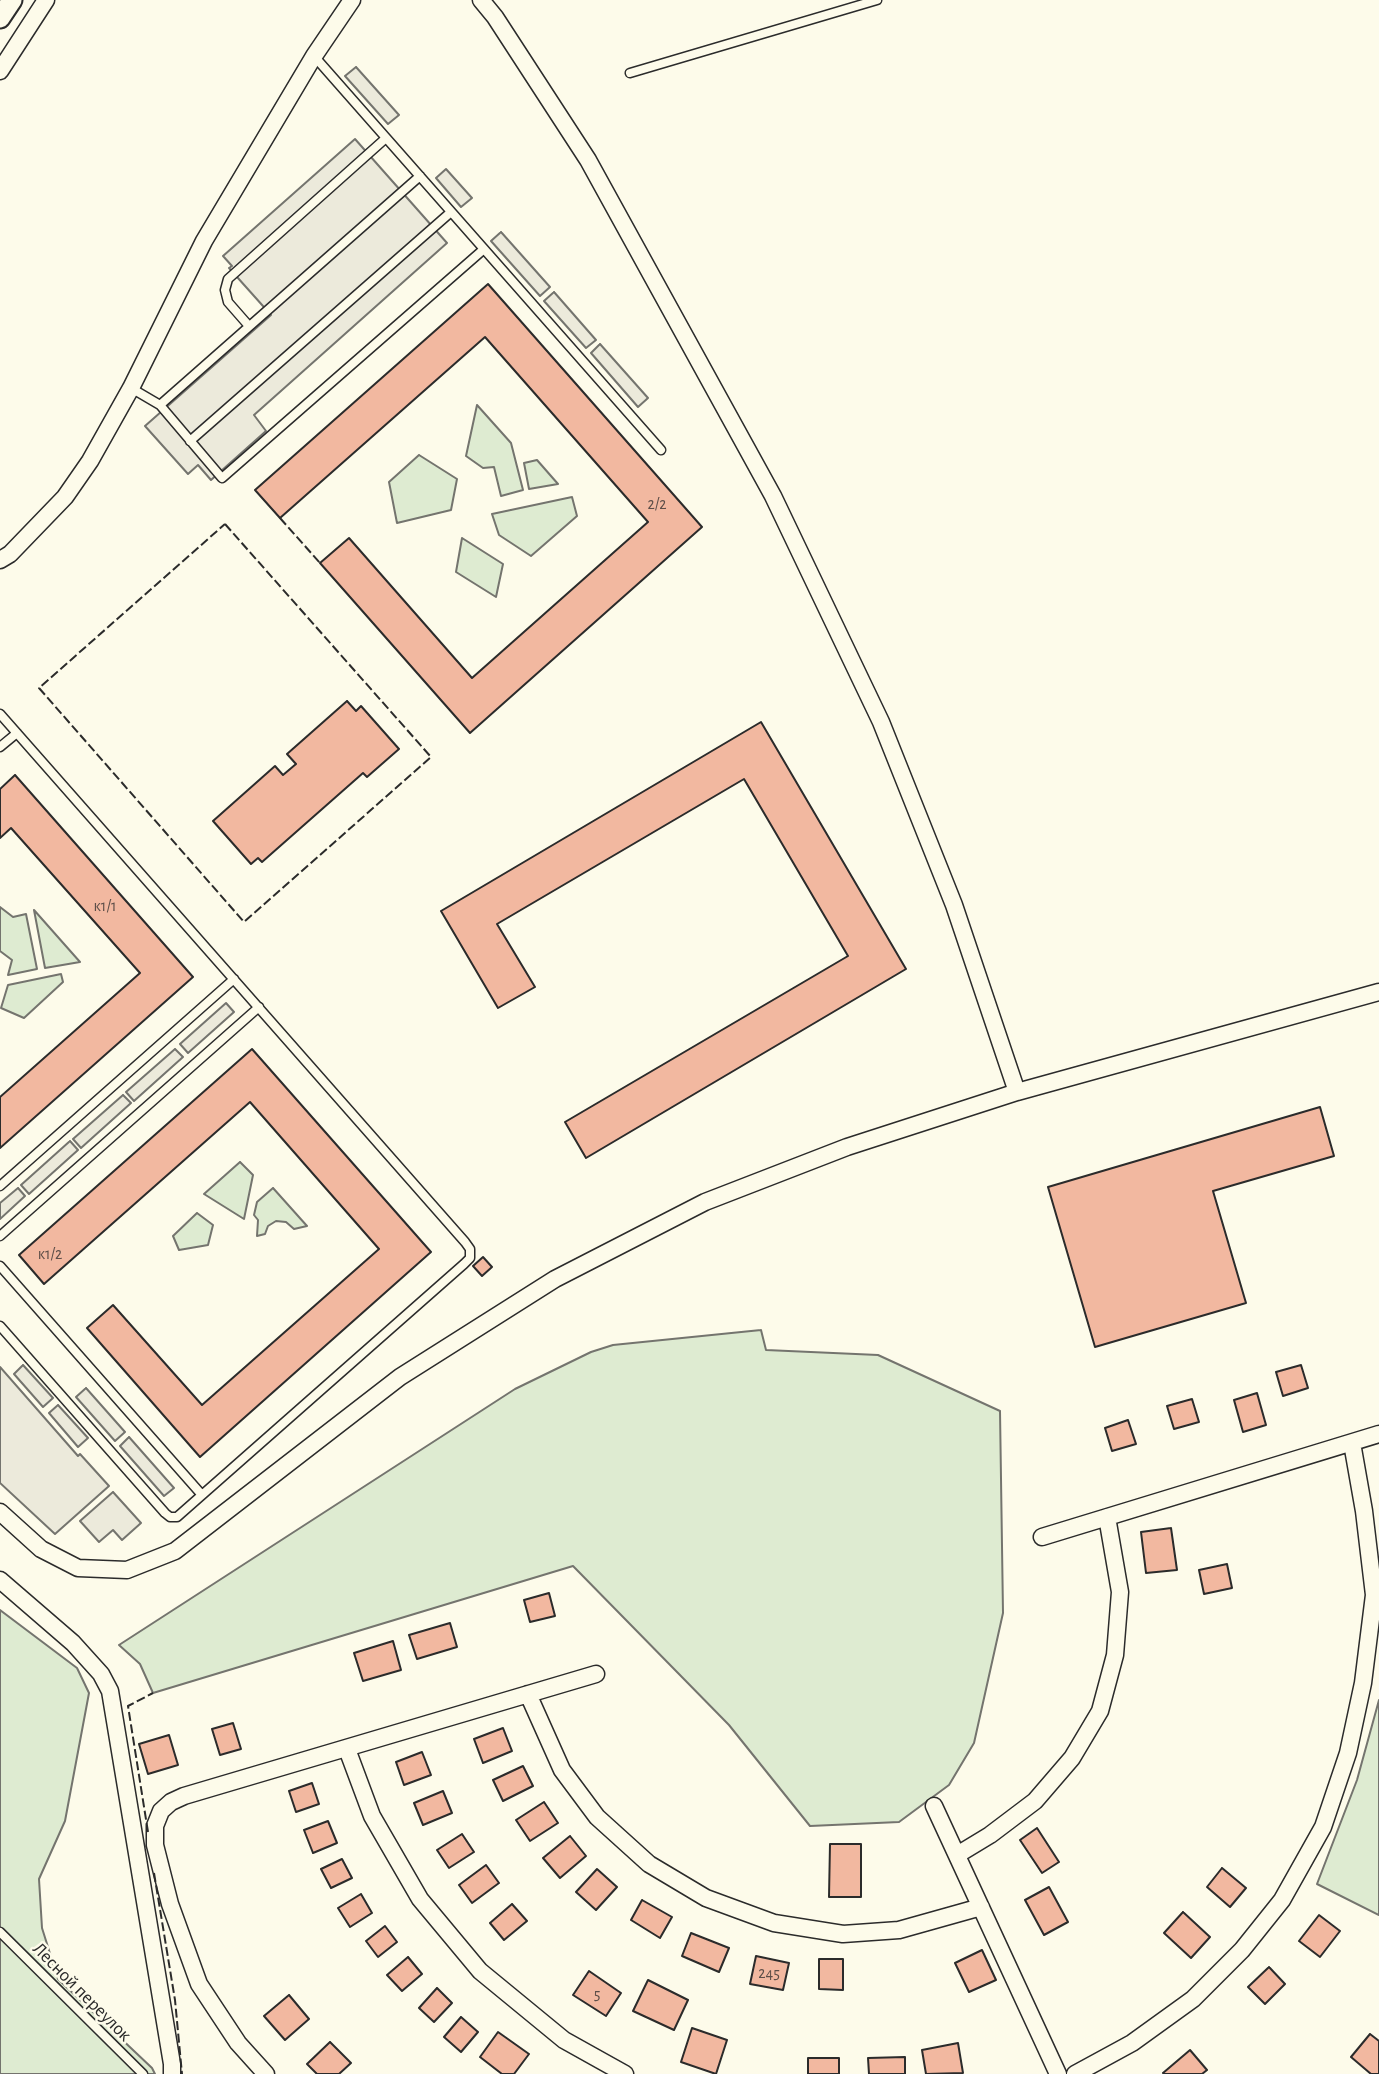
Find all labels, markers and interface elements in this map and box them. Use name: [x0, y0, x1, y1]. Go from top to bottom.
house number: 2/2: [647, 494, 667, 514]
house number: к1/1: [94, 896, 116, 916]
house number: к1/2: [38, 1244, 62, 1264]
street label: Лесной переулок: [28, 1938, 136, 2046]
house number: 245: [758, 1963, 780, 1983]
house number: 5: [594, 1984, 600, 2004]

